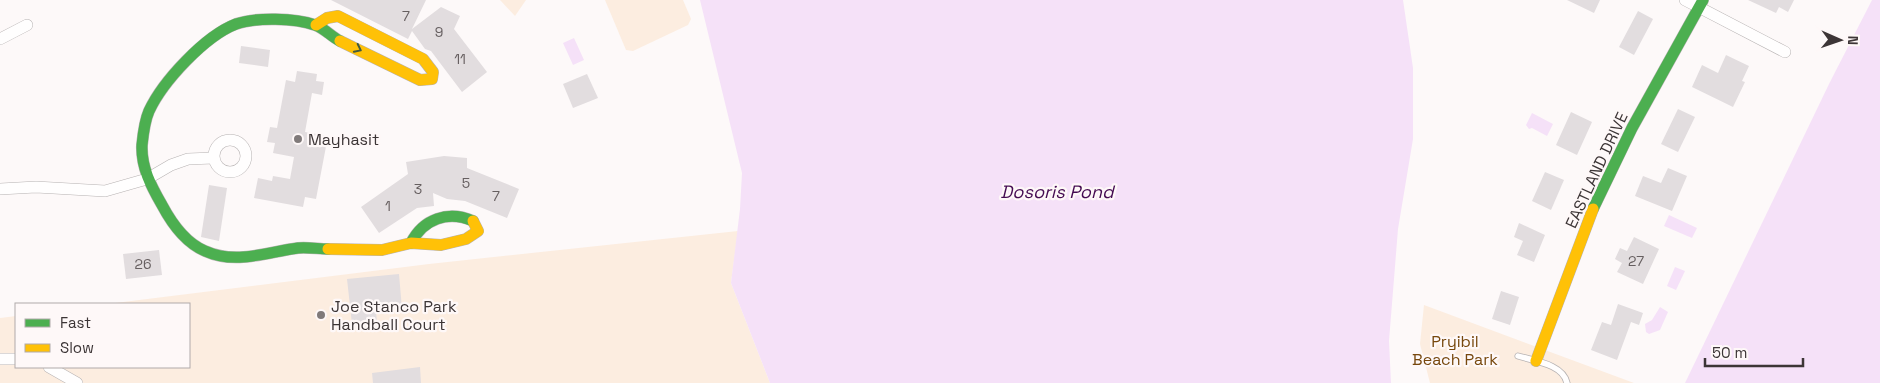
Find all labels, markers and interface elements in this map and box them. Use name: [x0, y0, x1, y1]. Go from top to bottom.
house number: 7: [402, 7, 410, 25]
north arrow: [1815, 15, 1865, 65]
house number: 9: [435, 23, 443, 41]
text: N: [1844, 35, 1862, 45]
one-way arrow: [353, 43, 362, 54]
house number: 11: [454, 50, 466, 68]
street label: EASTLAND DRIVE: [1560, 109, 1632, 232]
place label: Mayhasit: [308, 129, 379, 150]
marker: Mayhasit: [292, 133, 304, 145]
house number: 5: [462, 174, 470, 192]
house number: 3: [414, 180, 422, 198]
water label: Dosoris Pond: [1000, 180, 1116, 203]
house number: 7: [492, 187, 500, 205]
house number: 1: [385, 197, 391, 215]
house number: 27: [1628, 252, 1644, 270]
house number: 26: [134, 255, 152, 273]
place label: Joe Stanco Park Handball Court: [331, 296, 457, 335]
legend: [15, 303, 190, 368]
marker: Joe Stanco Park Handball Court: [315, 309, 327, 321]
text: Fast: [60, 313, 91, 332]
park label: Pryibil Beach Park: [1412, 331, 1498, 370]
scale bar: [1705, 336, 1802, 368]
text: Slow: [60, 338, 94, 357]
text: 50 m: [1712, 343, 1747, 362]

